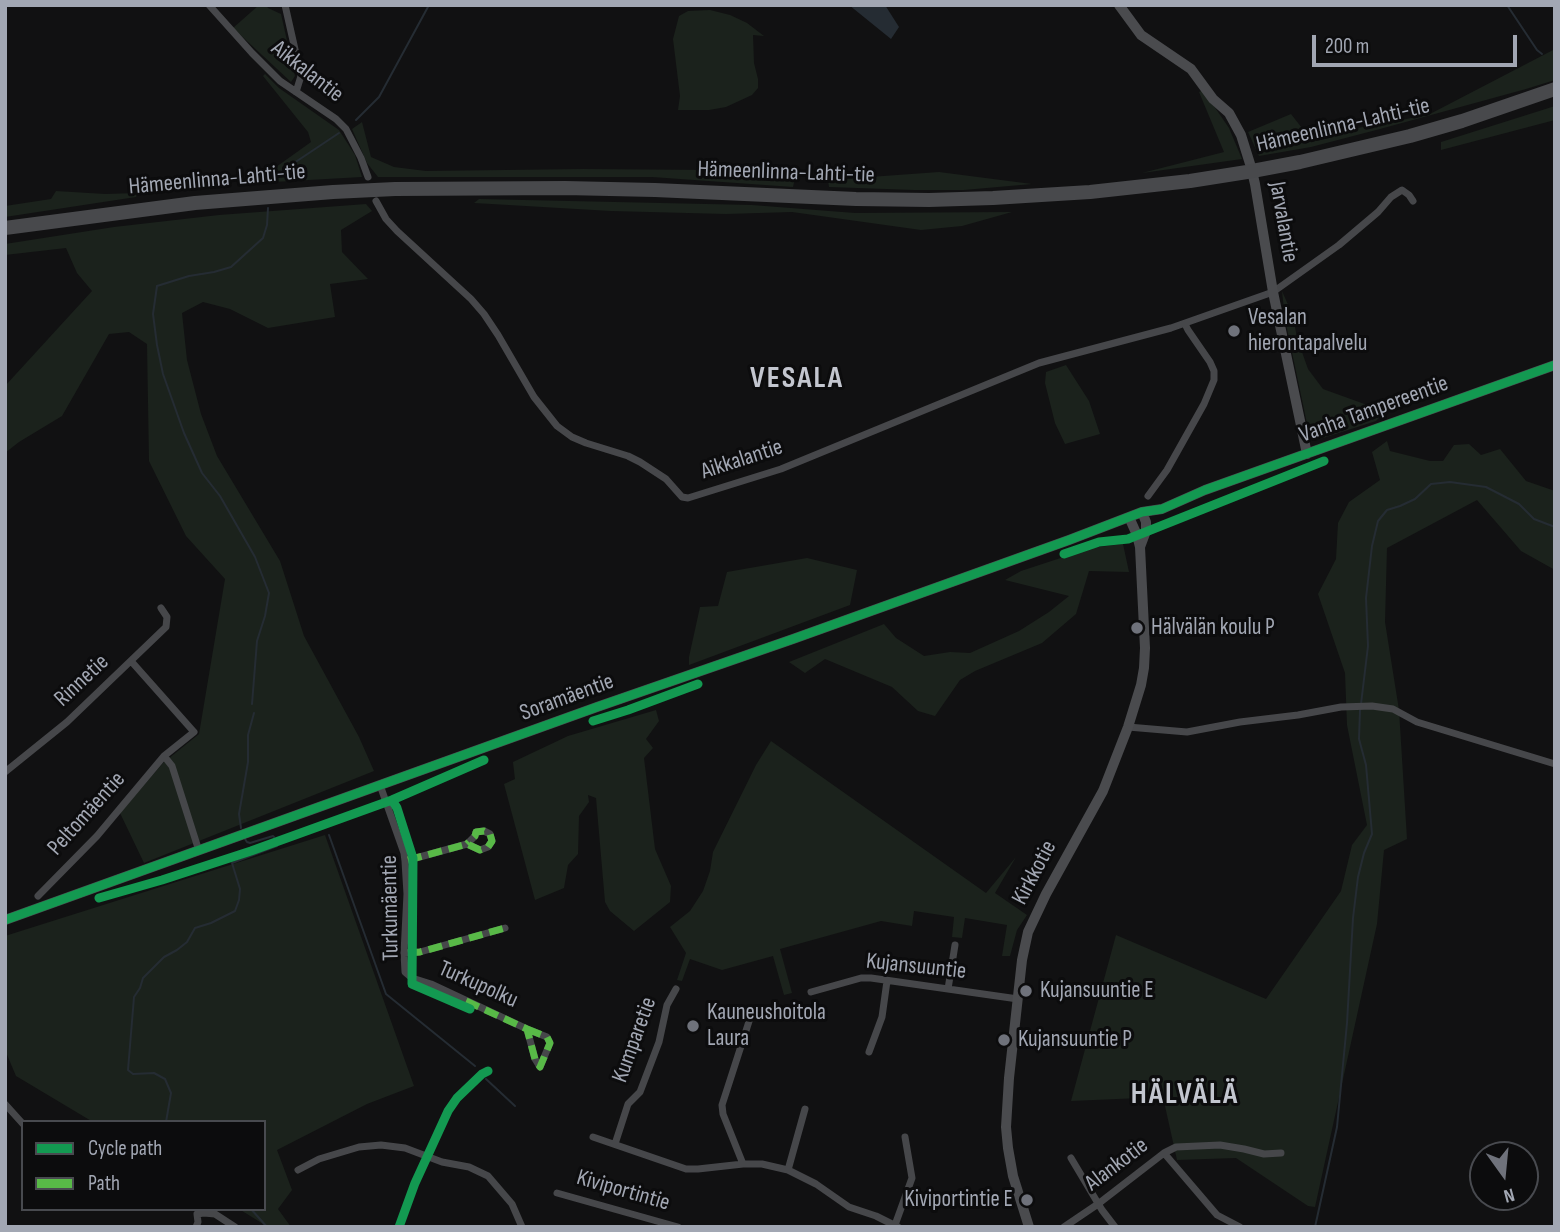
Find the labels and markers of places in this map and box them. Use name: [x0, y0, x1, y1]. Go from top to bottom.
place label: Vesalan hierontapalvelu: [1248, 304, 1367, 358]
marker: Vesalan hierontapalvelu: [1226, 323, 1242, 339]
place label: Hälvälän koulu P: [1151, 614, 1275, 642]
marker: Hälvälän koulu P: [1129, 620, 1145, 636]
place label: Kujansuuntie E: [1040, 977, 1154, 1005]
marker: Kujansuuntie E: [1018, 983, 1034, 999]
place label: Kauneushoitola Laura: [707, 999, 826, 1053]
marker: Kauneushoitola Laura: [685, 1018, 701, 1034]
place label: Kujansuuntie P: [1018, 1026, 1132, 1054]
marker: Kujansuuntie P: [996, 1032, 1012, 1048]
place label: Kiviportintie E: [904, 1186, 1013, 1214]
marker: Kiviportintie E: [1019, 1192, 1035, 1208]

